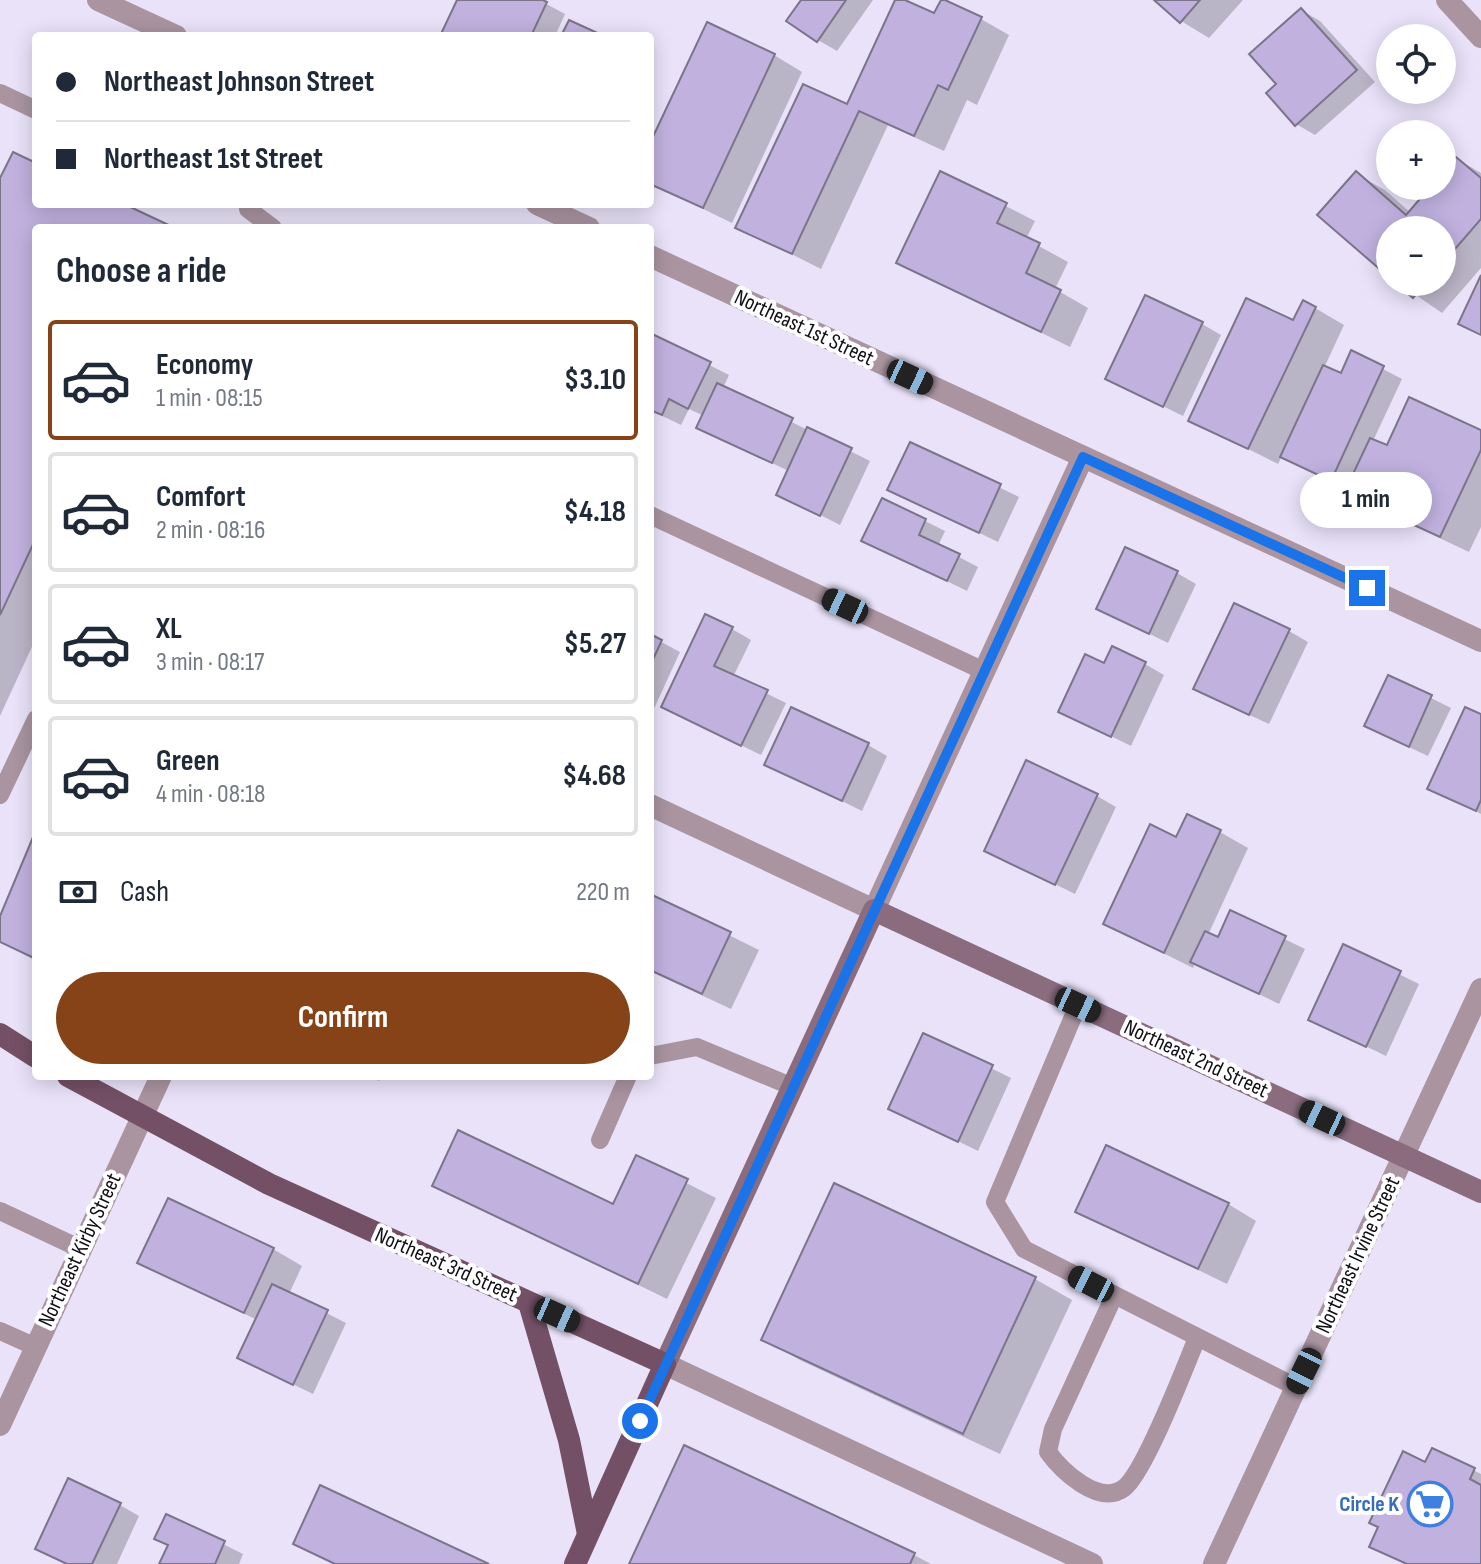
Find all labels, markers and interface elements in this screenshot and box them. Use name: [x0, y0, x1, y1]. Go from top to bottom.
map controls: [1376, 24, 1456, 296]
button: locate: [1376, 24, 1456, 104]
text: Northeast Johnson Street: [104, 64, 374, 100]
button: +: [1376, 120, 1456, 200]
text: Northeast 1st Street: [104, 141, 323, 177]
button: −: [1376, 216, 1456, 296]
text: Choose a ride: [56, 250, 227, 293]
street label: Northeast 1st Street: [730, 284, 878, 372]
icon: car: [60, 344, 132, 416]
text: Economy: [156, 347, 253, 383]
car: [883, 356, 937, 398]
text: $3.10: [564, 362, 626, 398]
text: 1 min · 08:15: [156, 383, 263, 414]
callout: 1 min: [1301, 472, 1433, 528]
icon: car: [60, 476, 132, 548]
text: Comfort: [156, 479, 246, 515]
text: 1 min: [1342, 484, 1390, 515]
text: $4.18: [564, 494, 626, 530]
text: 2 min · 08:16: [156, 515, 265, 546]
route end: [1349, 570, 1385, 606]
car: [818, 585, 872, 627]
icon: car: [60, 608, 132, 680]
text: XL: [156, 611, 182, 647]
text: $5.27: [564, 626, 626, 662]
text: 3 min · 08:17: [156, 647, 264, 678]
icon: car: [60, 740, 132, 812]
text: Green: [156, 743, 220, 779]
text: $4.68: [562, 758, 626, 794]
text: 4 min · 08:18: [156, 779, 266, 810]
icon: cash: [56, 870, 100, 914]
text: Cash: [120, 874, 169, 910]
text: 220 m: [576, 877, 630, 908]
button: Confirm: [56, 972, 630, 1064]
car: [1051, 984, 1105, 1026]
street label: Northeast 2nd Street: [1120, 1014, 1273, 1104]
car: [1295, 1097, 1349, 1139]
street label: Northeast Kirby Street: [33, 1169, 127, 1331]
street label: Northeast Irvine Street: [1310, 1172, 1406, 1338]
street label: Northeast 3rd Street: [371, 1222, 522, 1309]
car: [1064, 1262, 1118, 1306]
car: [530, 1294, 584, 1336]
car: [1283, 1344, 1325, 1398]
route start: [622, 1403, 658, 1439]
supermarket icon: Circle K: [1406, 1480, 1454, 1528]
place label: Circle K: [1339, 1491, 1399, 1518]

